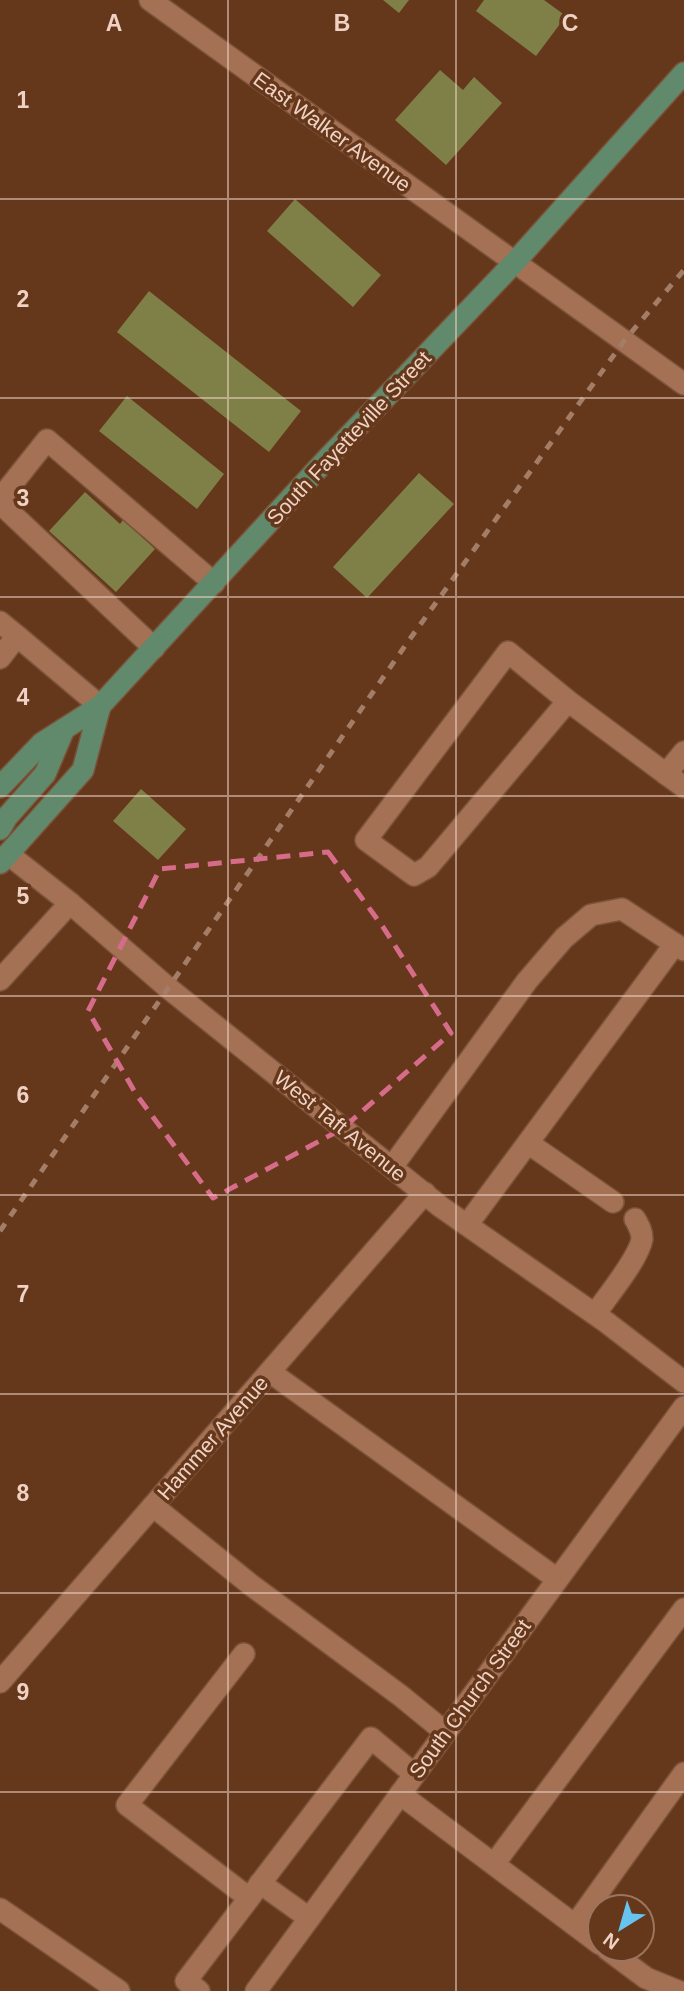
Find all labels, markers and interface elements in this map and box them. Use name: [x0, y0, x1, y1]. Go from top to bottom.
text: A: [106, 10, 122, 36]
text: B: [334, 10, 350, 36]
text: C: [562, 10, 578, 36]
street label: East Walker Avenue: [250, 67, 415, 196]
text: 1: [17, 87, 30, 113]
text: 2: [17, 286, 29, 312]
street label: South Fayetteville Street: [262, 346, 435, 529]
text: 3: [17, 485, 29, 511]
text: 4: [17, 684, 30, 710]
text: 5: [17, 883, 30, 909]
street label: West Taft Avenue: [270, 1066, 411, 1186]
text: 6: [17, 1082, 29, 1108]
text: 7: [17, 1281, 29, 1307]
street label: Hammer Avenue: [153, 1371, 272, 1504]
text: 8: [17, 1480, 30, 1506]
street label: South Church Street: [404, 1615, 535, 1782]
text: 9: [17, 1679, 29, 1705]
north arrow: [586, 1893, 656, 1963]
text: N: [599, 1929, 623, 1954]

